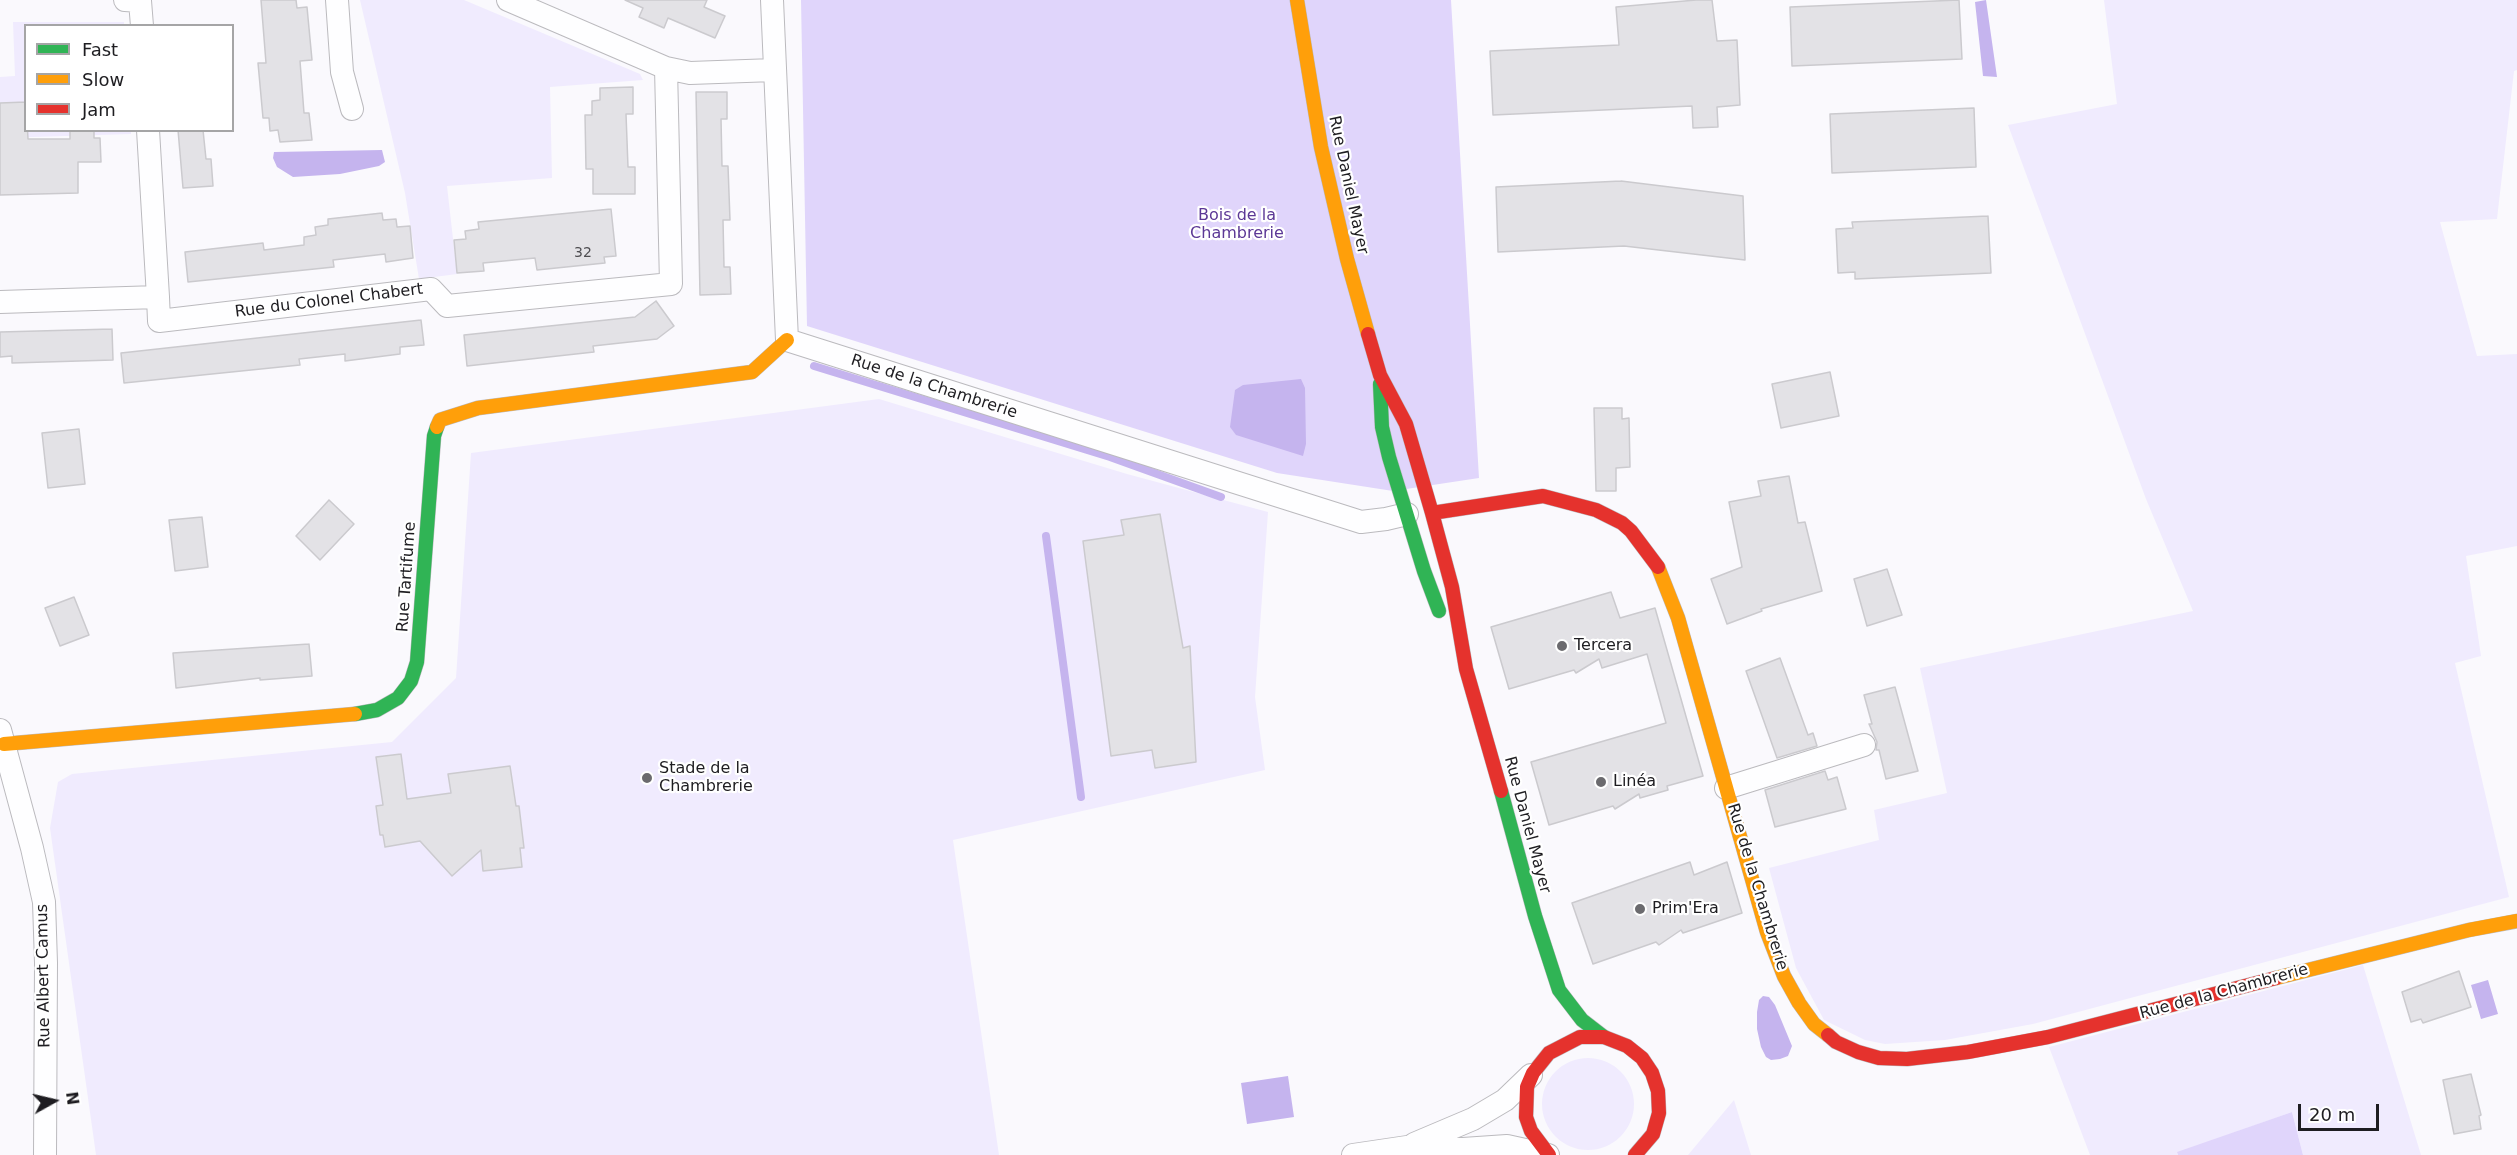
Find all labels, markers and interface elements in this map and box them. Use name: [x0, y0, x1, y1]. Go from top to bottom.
legend: [24, 24, 234, 132]
text: Fast: [82, 39, 118, 60]
text: Slow: [82, 69, 124, 90]
text: Jam: [82, 99, 116, 120]
street label: Rue Daniel Mayer: [1324, 114, 1372, 256]
park label: Bois de la Chambrerie: [1190, 206, 1284, 244]
house number: 32: [574, 245, 592, 261]
street label: Rue du Colonel Chabert: [234, 280, 424, 322]
street label: Rue de la Chambrerie: [848, 351, 1020, 423]
street label: Rue Tartifume: [394, 521, 420, 633]
place label: Tercera: [1574, 636, 1632, 656]
marker: Tercera: [1555, 639, 1569, 653]
street label: Rue Daniel Mayer: [1499, 754, 1555, 896]
place label: Stade de la Chambrerie: [659, 759, 753, 797]
marker: Stade de la Chambrerie: [640, 771, 654, 785]
place label: Linéa: [1613, 772, 1656, 792]
marker: Linéa: [1594, 775, 1608, 789]
street label: Rue de la Chambrerie: [1722, 801, 1792, 973]
place label: Prim'Era: [1652, 899, 1719, 919]
marker: Prim'Era: [1633, 902, 1647, 916]
street label: Rue Albert Camus: [33, 904, 55, 1048]
street label: Rue de la Chambrerie: [2138, 960, 2310, 1024]
north arrow: [24, 1071, 84, 1131]
text: N: [62, 1090, 83, 1106]
scale bar: [2301, 1092, 2382, 1130]
text: 20 m: [2309, 1104, 2355, 1125]

